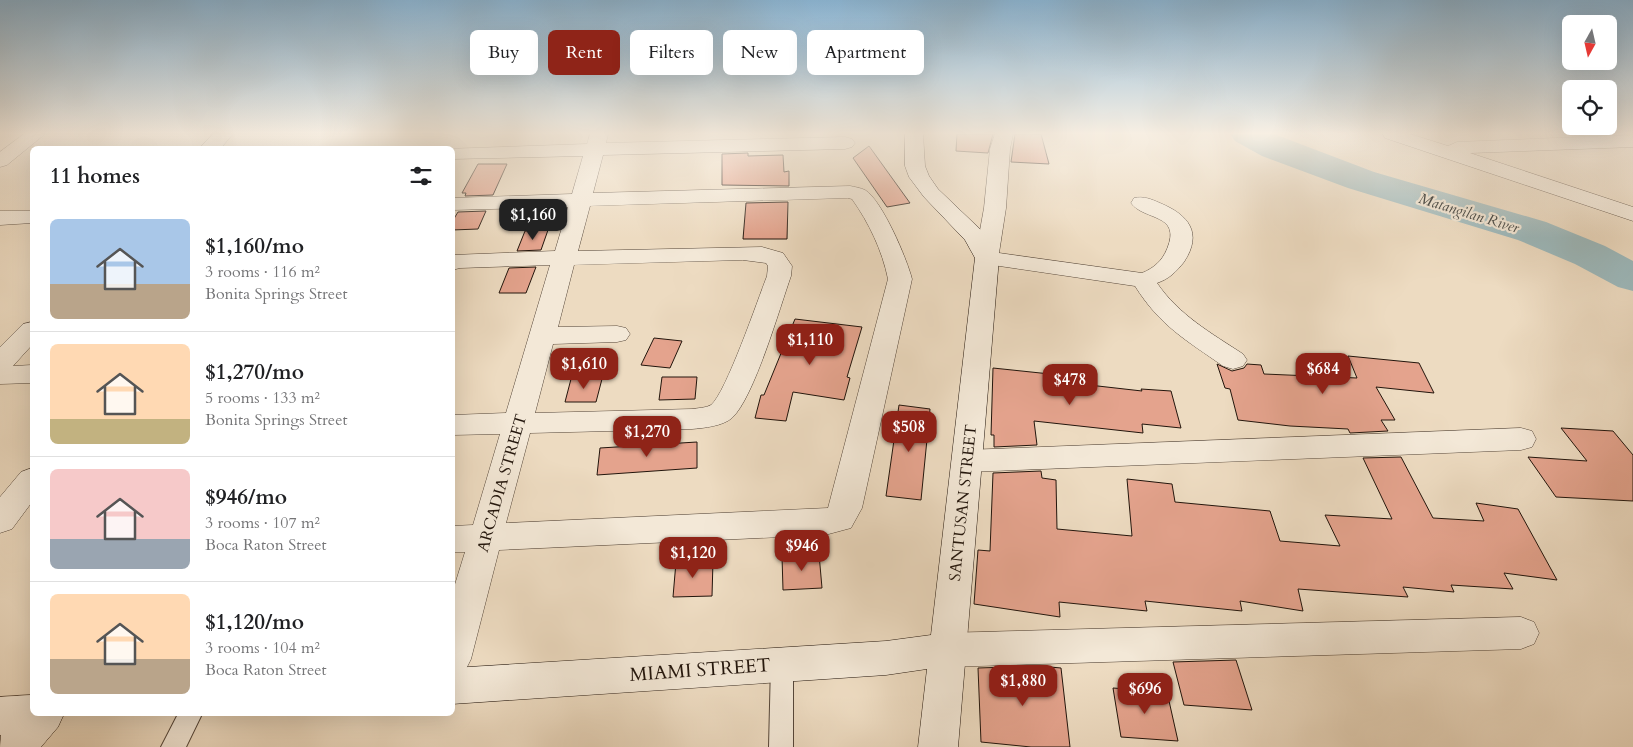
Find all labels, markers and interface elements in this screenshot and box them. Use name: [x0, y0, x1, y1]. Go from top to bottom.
north arrow: [1562, 15, 1618, 70]
map controls: [1562, 15, 1617, 135]
chip: Buy: [470, 30, 538, 75]
chip: Rent: [548, 30, 620, 75]
chip: Filters: [630, 30, 713, 75]
chip: New: [723, 30, 797, 75]
chip: Apartment: [807, 30, 924, 75]
button: locate: [1562, 80, 1617, 135]
text: 11 homes: [50, 162, 140, 191]
icon: filters: [407, 162, 435, 190]
water label: Matangilan River: [1416, 188, 1523, 238]
pin: $1,160: [492, 198, 574, 241]
text: $1,160: [510, 204, 556, 226]
text: $1,160/mo: [205, 232, 304, 261]
icon: home: [90, 239, 150, 299]
text: 3 rooms · 116 m²: [205, 261, 320, 283]
text: Bonita Springs Street: [205, 283, 347, 305]
pin: $1,110: [769, 324, 851, 366]
text: $1,110: [787, 329, 833, 351]
pin: $1,610: [543, 348, 625, 390]
pin: $684: [1293, 352, 1353, 395]
text: $1,610: [561, 353, 607, 375]
text: $1,270/mo: [205, 358, 304, 387]
text: $684: [1307, 358, 1339, 380]
icon: home: [90, 364, 150, 424]
pin: $478: [1040, 364, 1100, 406]
text: $478: [1054, 369, 1086, 391]
text: 5 rooms · 133 m²: [205, 387, 320, 409]
text: Bonita Springs Street: [205, 409, 347, 431]
pin: $508: [879, 410, 939, 453]
street label: ARCADIA STREET: [472, 411, 532, 555]
pin: $1,270: [606, 416, 688, 458]
text: $508: [893, 416, 925, 438]
text: $1,270: [624, 421, 670, 443]
street label: SANTUSAN STREET: [944, 423, 982, 582]
text: $946/mo: [205, 483, 287, 512]
icon: home: [90, 489, 150, 549]
text: 3 rooms · 107 m²: [205, 512, 320, 534]
pin: $946: [772, 530, 832, 572]
text: Boca Raton Street: [205, 534, 327, 556]
text: $946: [786, 535, 818, 557]
pin: $1,120: [652, 536, 734, 579]
text: $1,120: [670, 542, 716, 564]
text: $1,120/mo: [205, 608, 304, 637]
icon: home: [90, 614, 150, 674]
text: 3 rooms · 104 m²: [205, 637, 320, 659]
street label: MIAMI STREET: [629, 652, 771, 688]
text: Boca Raton Street: [205, 659, 327, 681]
pin: $1,880: [982, 664, 1064, 707]
text: $1,880: [1000, 670, 1046, 692]
pin: $696: [1115, 672, 1175, 715]
text: $696: [1129, 678, 1161, 700]

